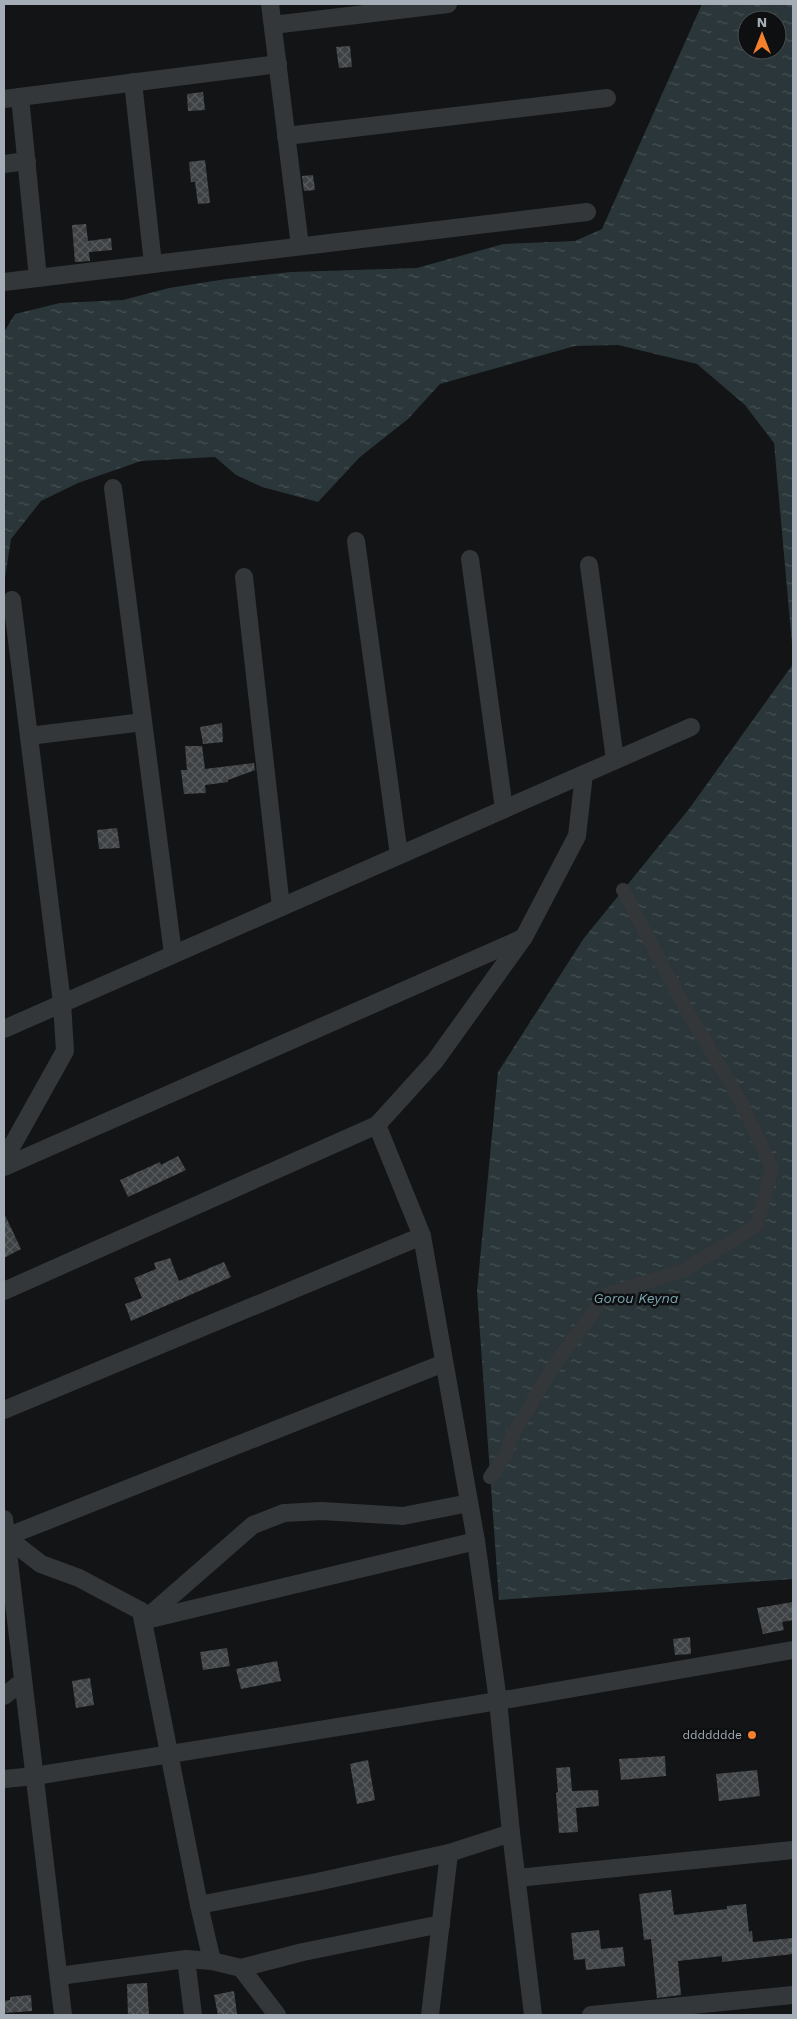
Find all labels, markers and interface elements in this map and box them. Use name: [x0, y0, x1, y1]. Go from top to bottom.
north arrow: [737, 10, 787, 60]
text: N: [757, 14, 767, 30]
water label: Gorou Keyna: [594, 1290, 679, 1306]
place label: ddddddde: [682, 1728, 742, 1742]
marker: ddddddde: [746, 1729, 758, 1741]

